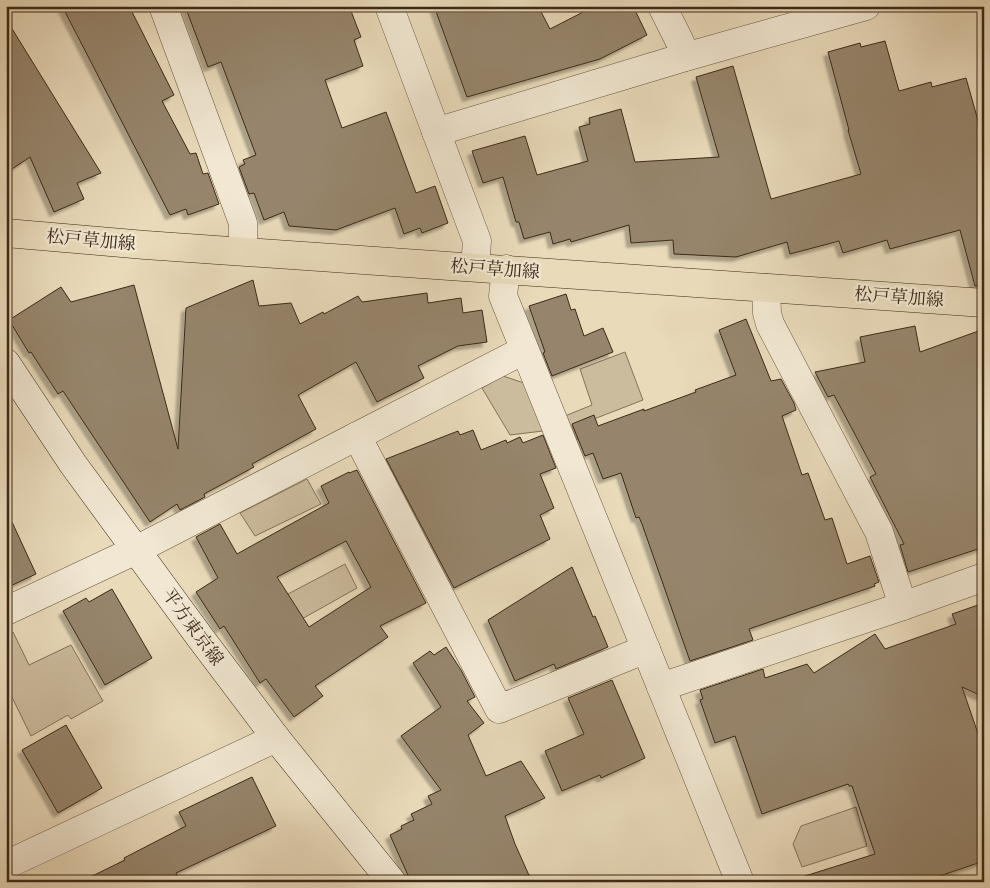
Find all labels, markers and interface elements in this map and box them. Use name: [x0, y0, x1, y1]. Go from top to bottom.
street label: 松戸草加線: [45, 225, 137, 256]
street label: 松戸草加線: [449, 255, 541, 284]
street label: 松戸草加線: [853, 283, 945, 312]
street label: 平方東京線: [157, 584, 228, 670]

